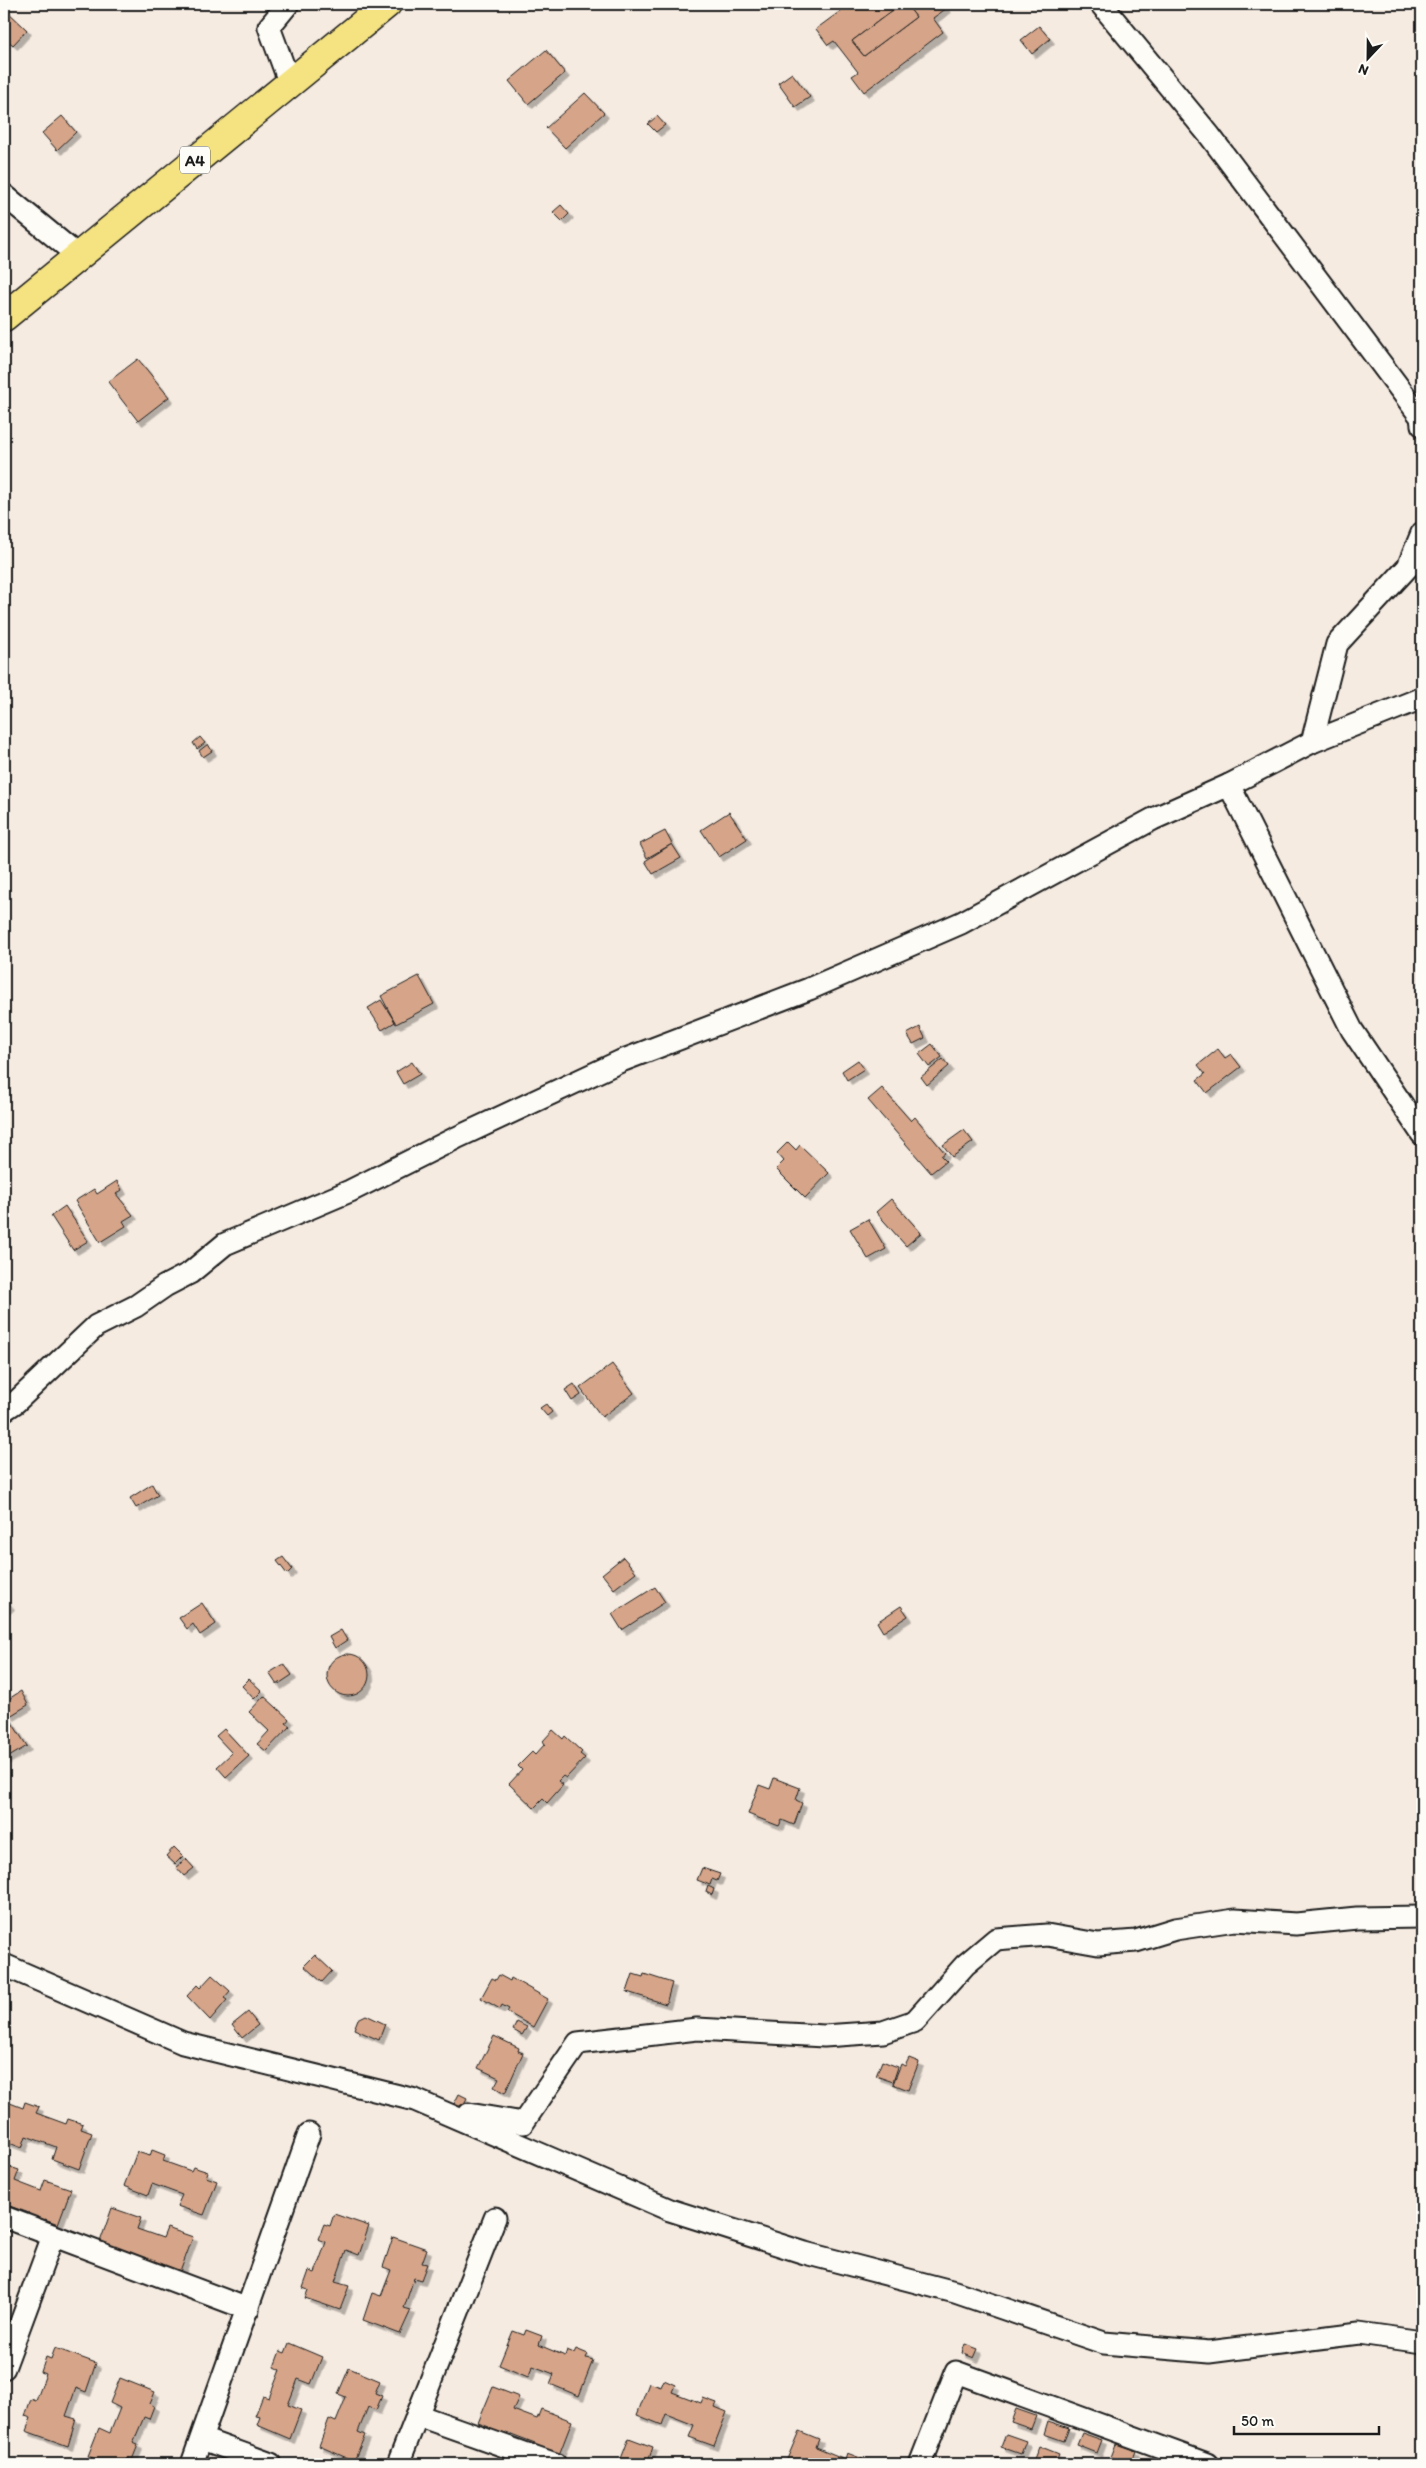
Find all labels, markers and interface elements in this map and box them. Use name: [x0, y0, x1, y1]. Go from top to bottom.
north arrow: [1344, 32, 1394, 82]
text: N: [1356, 60, 1371, 79]
road number: A4: [180, 146, 210, 174]
scale bar: [1234, 2403, 1378, 2435]
text: 50 m: [1241, 2412, 1274, 2430]

